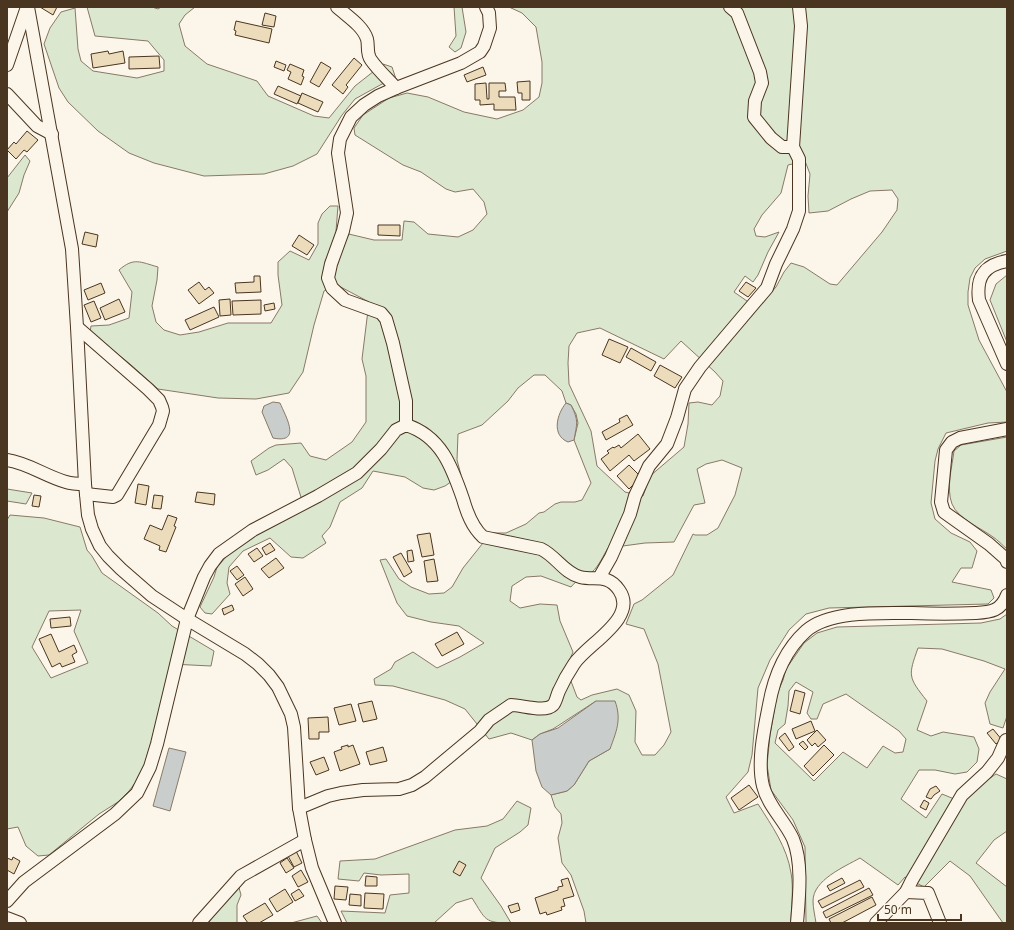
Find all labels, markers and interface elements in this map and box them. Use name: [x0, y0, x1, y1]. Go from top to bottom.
scale bar: [878, 896, 961, 922]
text: 50 m: [884, 901, 912, 918]

